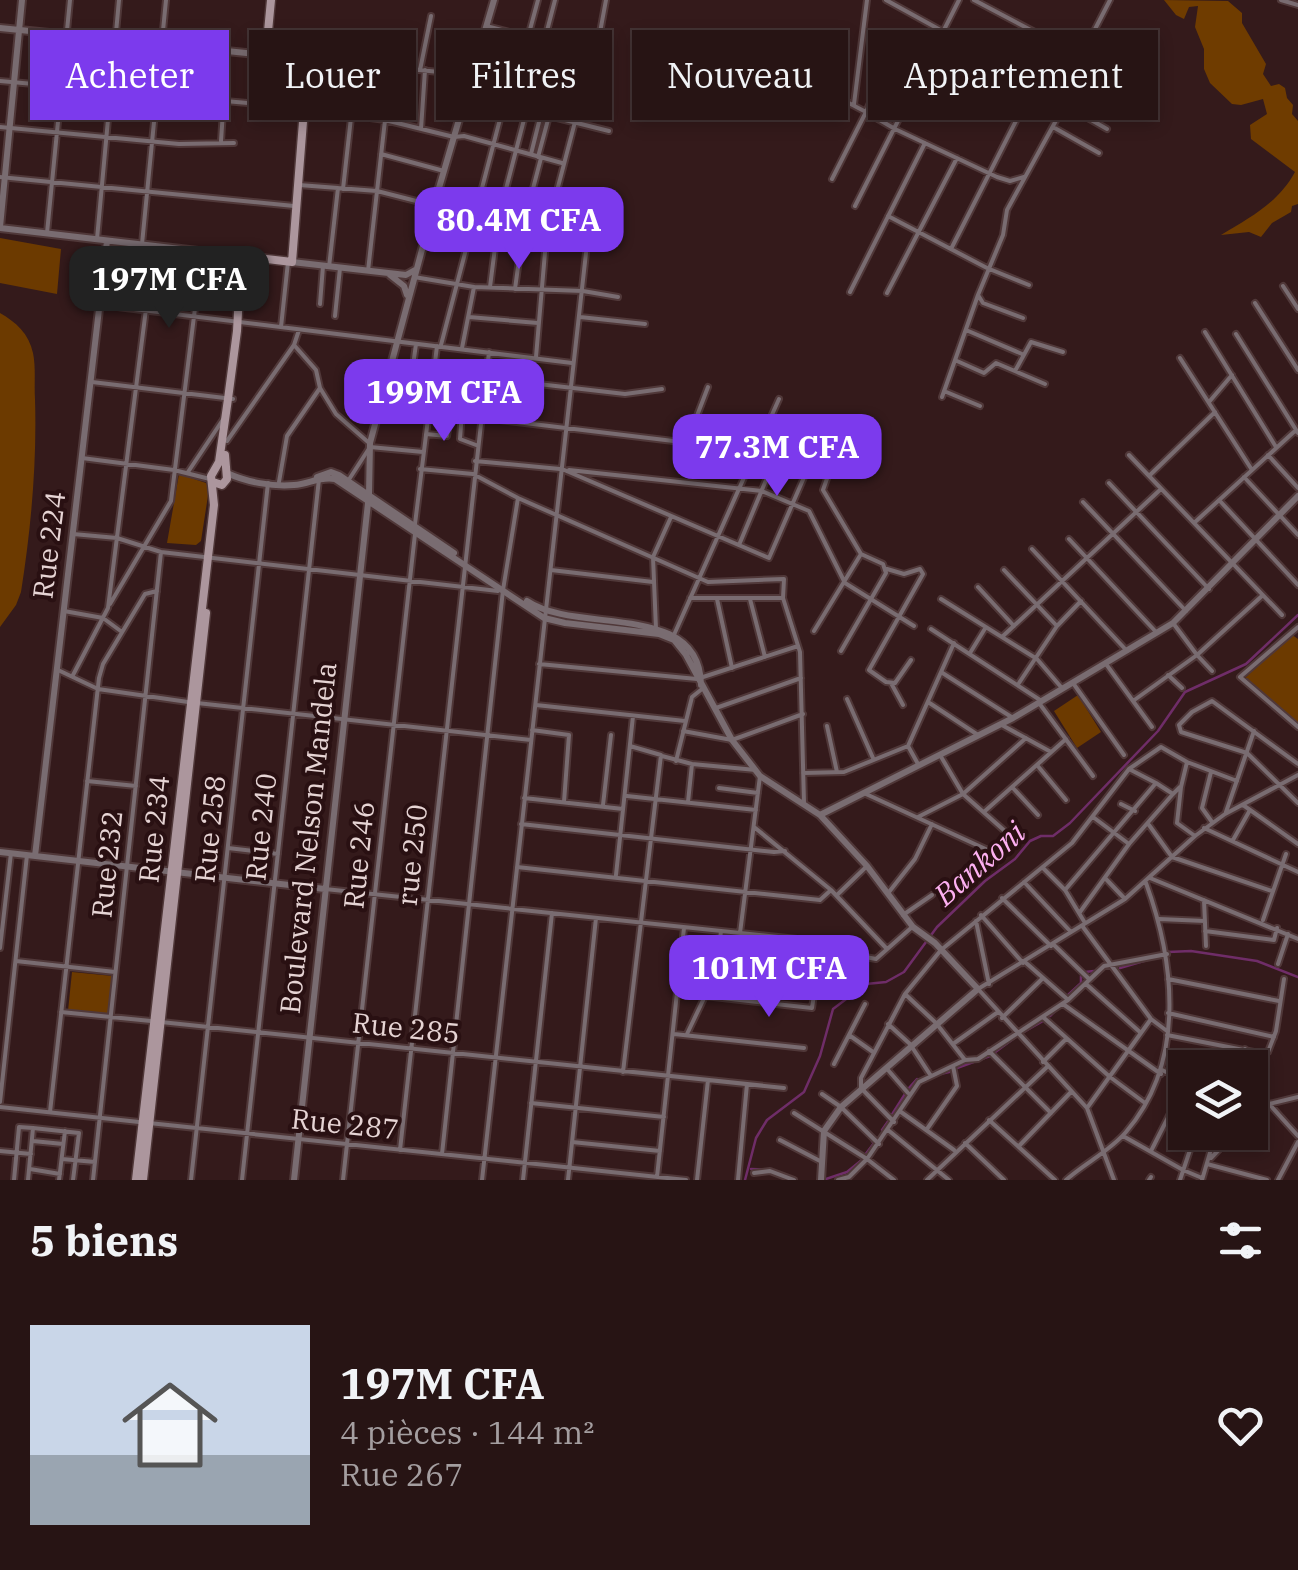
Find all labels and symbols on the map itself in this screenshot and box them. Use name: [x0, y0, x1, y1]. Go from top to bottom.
pin: 80.4M CFA: [405, 187, 633, 272]
pin: 197M CFA: [66, 246, 272, 331]
pin: 199M CFA: [341, 359, 547, 444]
pin: 77.3M CFA: [663, 414, 891, 499]
street label: Rue 224: [24, 489, 73, 601]
street label: Boulevard Nelson Mandela: [271, 660, 344, 1016]
street label: Rue 240: [236, 771, 285, 883]
street label: Rue 234: [129, 773, 178, 885]
street label: Rue 258: [185, 773, 234, 885]
street label: Rue 246: [334, 799, 383, 911]
street label: rue 250: [388, 802, 435, 908]
street label: Rue 232: [82, 808, 131, 920]
water label: Bankoni: [924, 812, 1033, 914]
pin: 101M CFA: [666, 935, 872, 1020]
street label: Rue 285: [350, 1003, 462, 1052]
street label: Rue 287: [289, 1099, 401, 1148]

